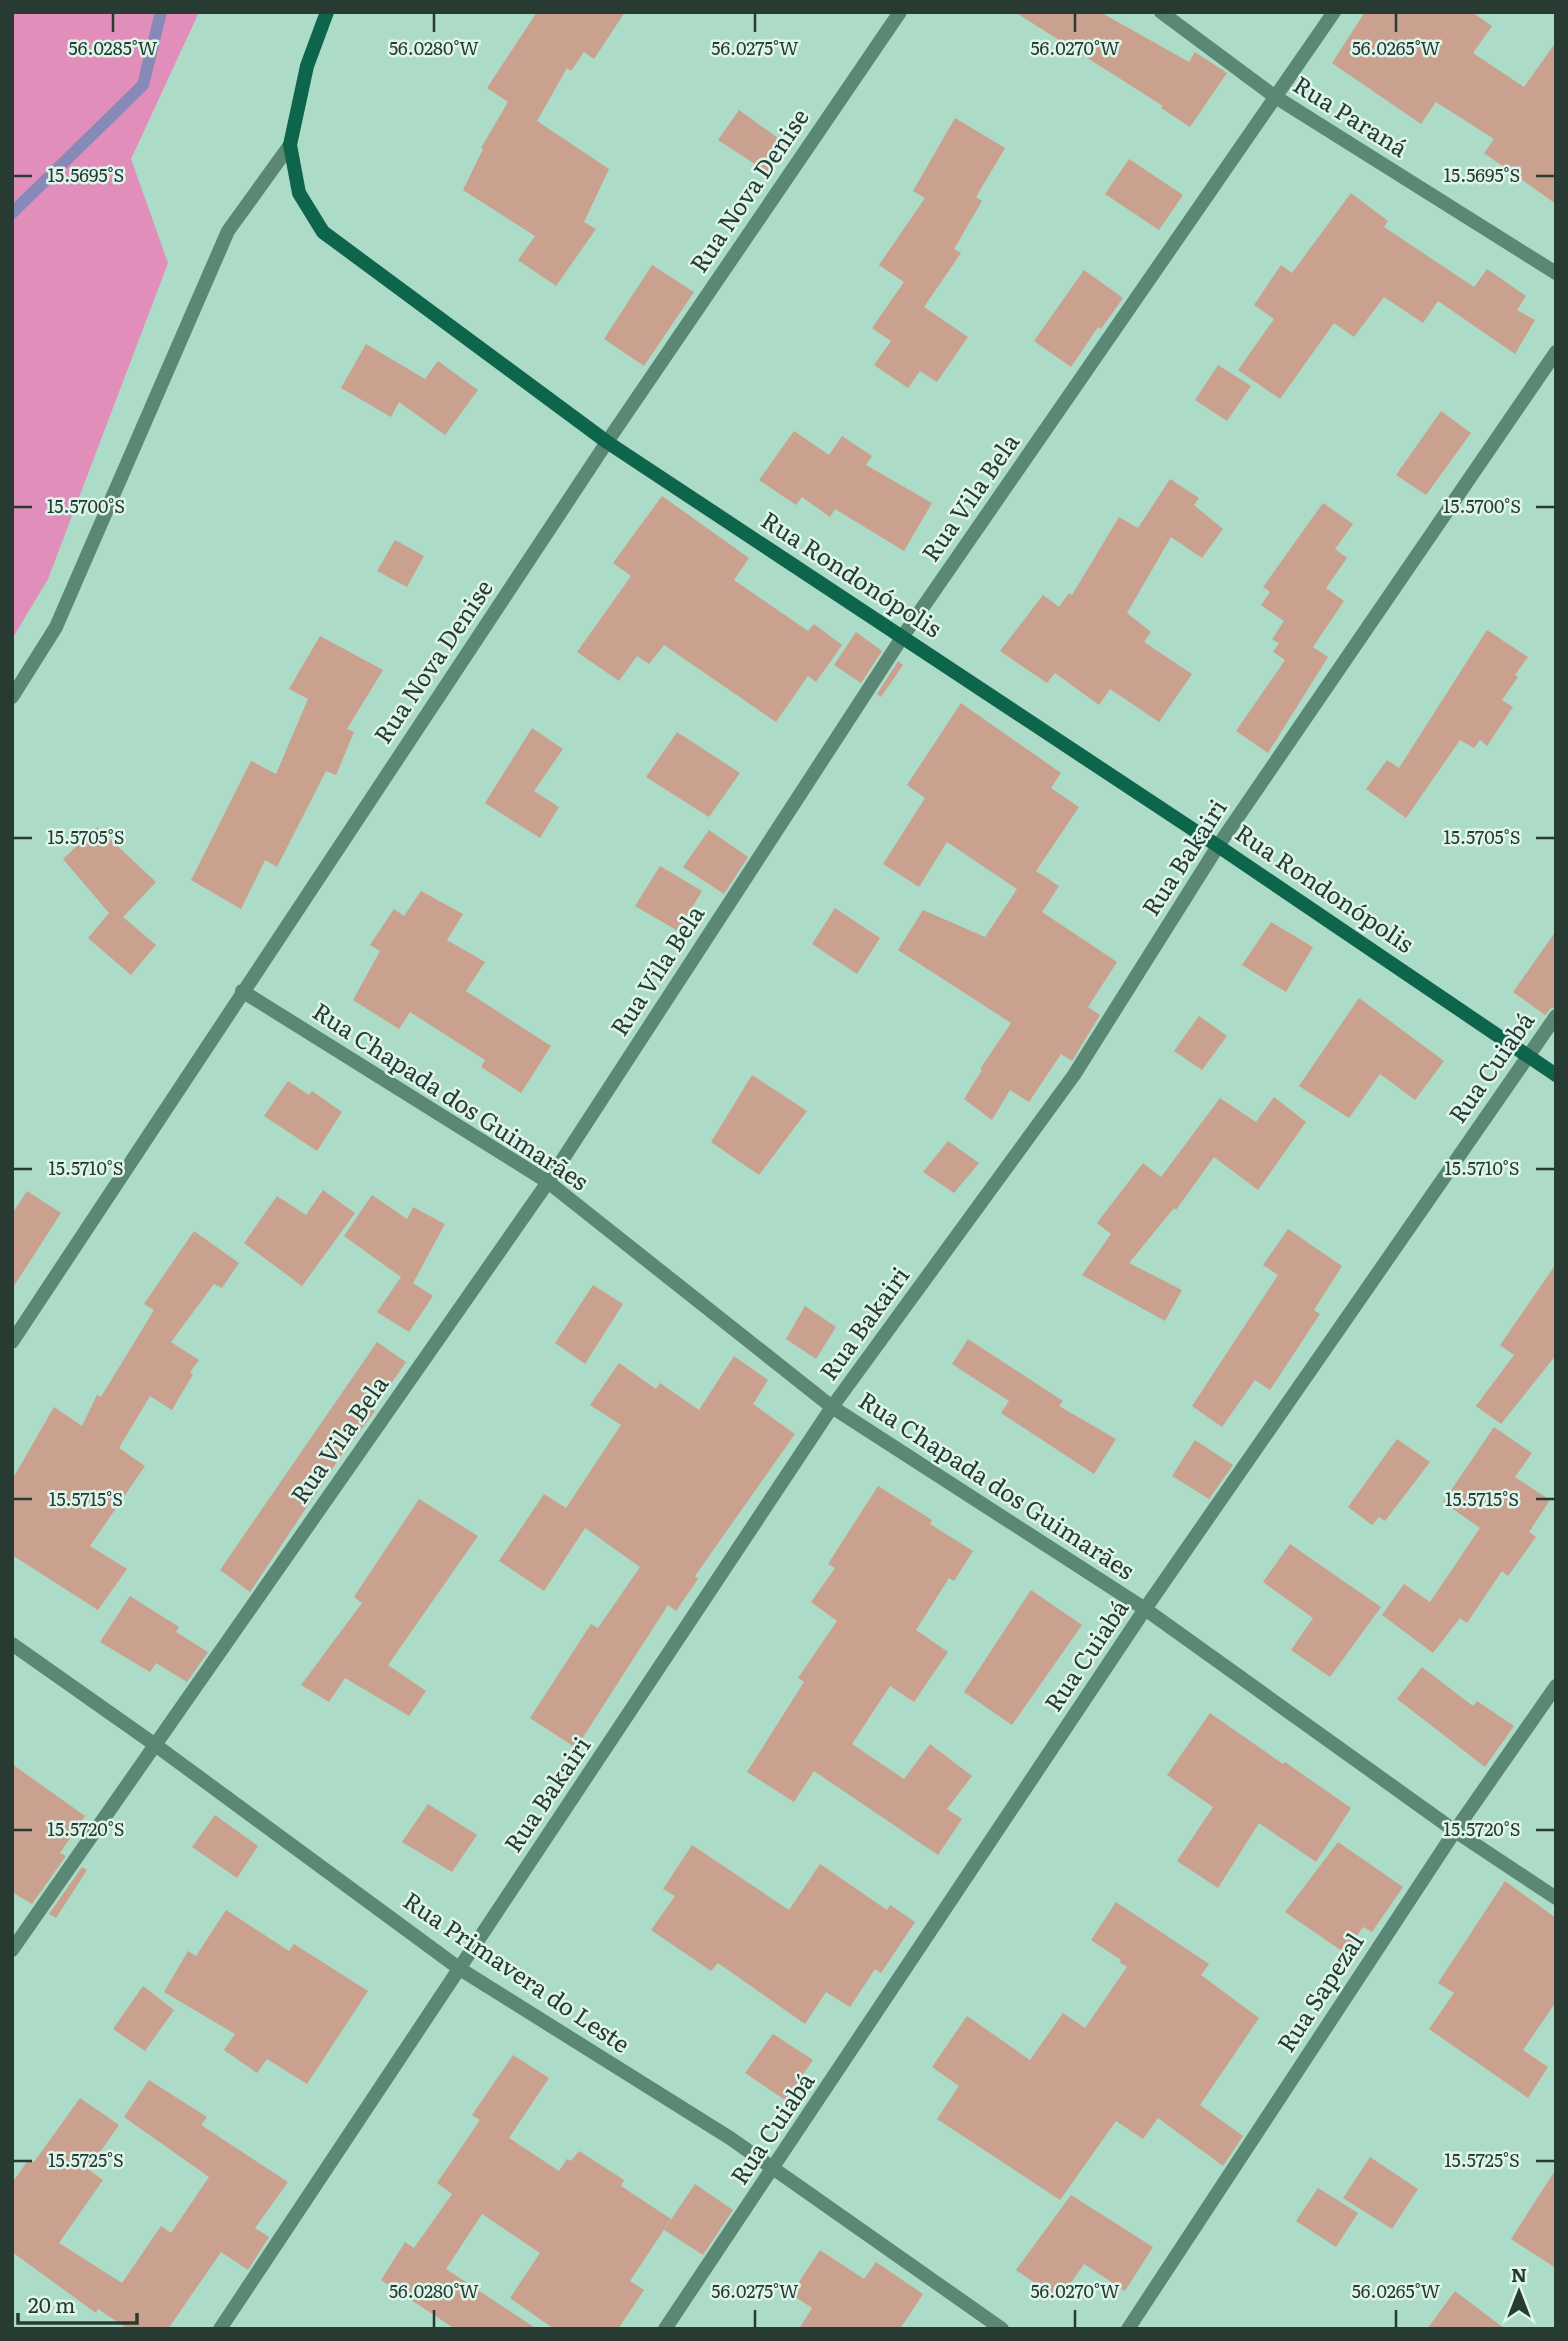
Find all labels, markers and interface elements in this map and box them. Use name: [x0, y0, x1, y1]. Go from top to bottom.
text: 56.0285°W: [69, 34, 158, 61]
text: 56.0280°W: [389, 34, 479, 61]
text: 56.0275°W: [711, 34, 799, 61]
text: 56.0270°W: [1030, 34, 1120, 61]
text: 56.0265°W: [1352, 34, 1441, 61]
street label: Rua Paraná: [1287, 66, 1415, 164]
street label: Rua Nova Denise: [680, 101, 816, 279]
text: 15.5695°S: [48, 161, 124, 188]
text: 15.5695°S: [1444, 161, 1520, 188]
street label: Rua Vila Bela: [912, 425, 1026, 568]
text: 15.5700°S: [47, 492, 125, 519]
text: 15.5700°S: [1443, 492, 1521, 519]
street label: Rua Rondonópolis: [755, 501, 950, 645]
street label: Rua Nova Denise: [364, 572, 500, 750]
street label: Rua Bakairi: [1132, 791, 1234, 922]
street label: Rua Rondonópolis: [1229, 814, 1422, 960]
text: 15.5705°S: [48, 823, 124, 850]
text: 15.5705°S: [1444, 823, 1520, 850]
street label: Rua Vila Bela: [601, 897, 711, 1042]
street label: Rua Chapada dos Guimarães: [307, 992, 596, 1197]
street label: Rua Cuiabá: [1439, 1004, 1541, 1129]
text: 15.5710°S: [48, 1154, 124, 1181]
text: 15.5710°S: [1444, 1154, 1520, 1181]
street label: Rua Bakairi: [810, 1258, 916, 1387]
street label: Rua Vila Bela: [281, 1367, 395, 1510]
street label: Rua Chapada dos Guimarães: [853, 1381, 1142, 1586]
text: 15.5715°S: [49, 1485, 123, 1512]
text: 15.5715°S: [1445, 1485, 1519, 1512]
street label: Rua Cuiabá: [1034, 1591, 1135, 1718]
street label: Rua Bakairi: [494, 1729, 598, 1858]
text: 15.5720°S: [48, 1815, 124, 1842]
text: 15.5720°S: [1444, 1815, 1520, 1842]
street label: Rua Primavera do Leste: [397, 1882, 638, 2060]
street label: Rua Sapezal: [1267, 1925, 1371, 2058]
street label: Rua Cuiabá: [720, 2064, 821, 2191]
text: 15.5725°S: [48, 2146, 124, 2173]
text: 15.5725°S: [1444, 2146, 1520, 2173]
north arrow: [1484, 2257, 1554, 2327]
text: N: [1511, 2260, 1527, 2288]
text: 56.0280°W: [389, 2277, 479, 2304]
text: 56.0275°W: [711, 2277, 799, 2304]
text: 56.0270°W: [1030, 2277, 1120, 2304]
text: 56.0265°W: [1352, 2277, 1441, 2304]
scale bar: [18, 2282, 136, 2326]
text: 20 m: [28, 2288, 75, 2319]

